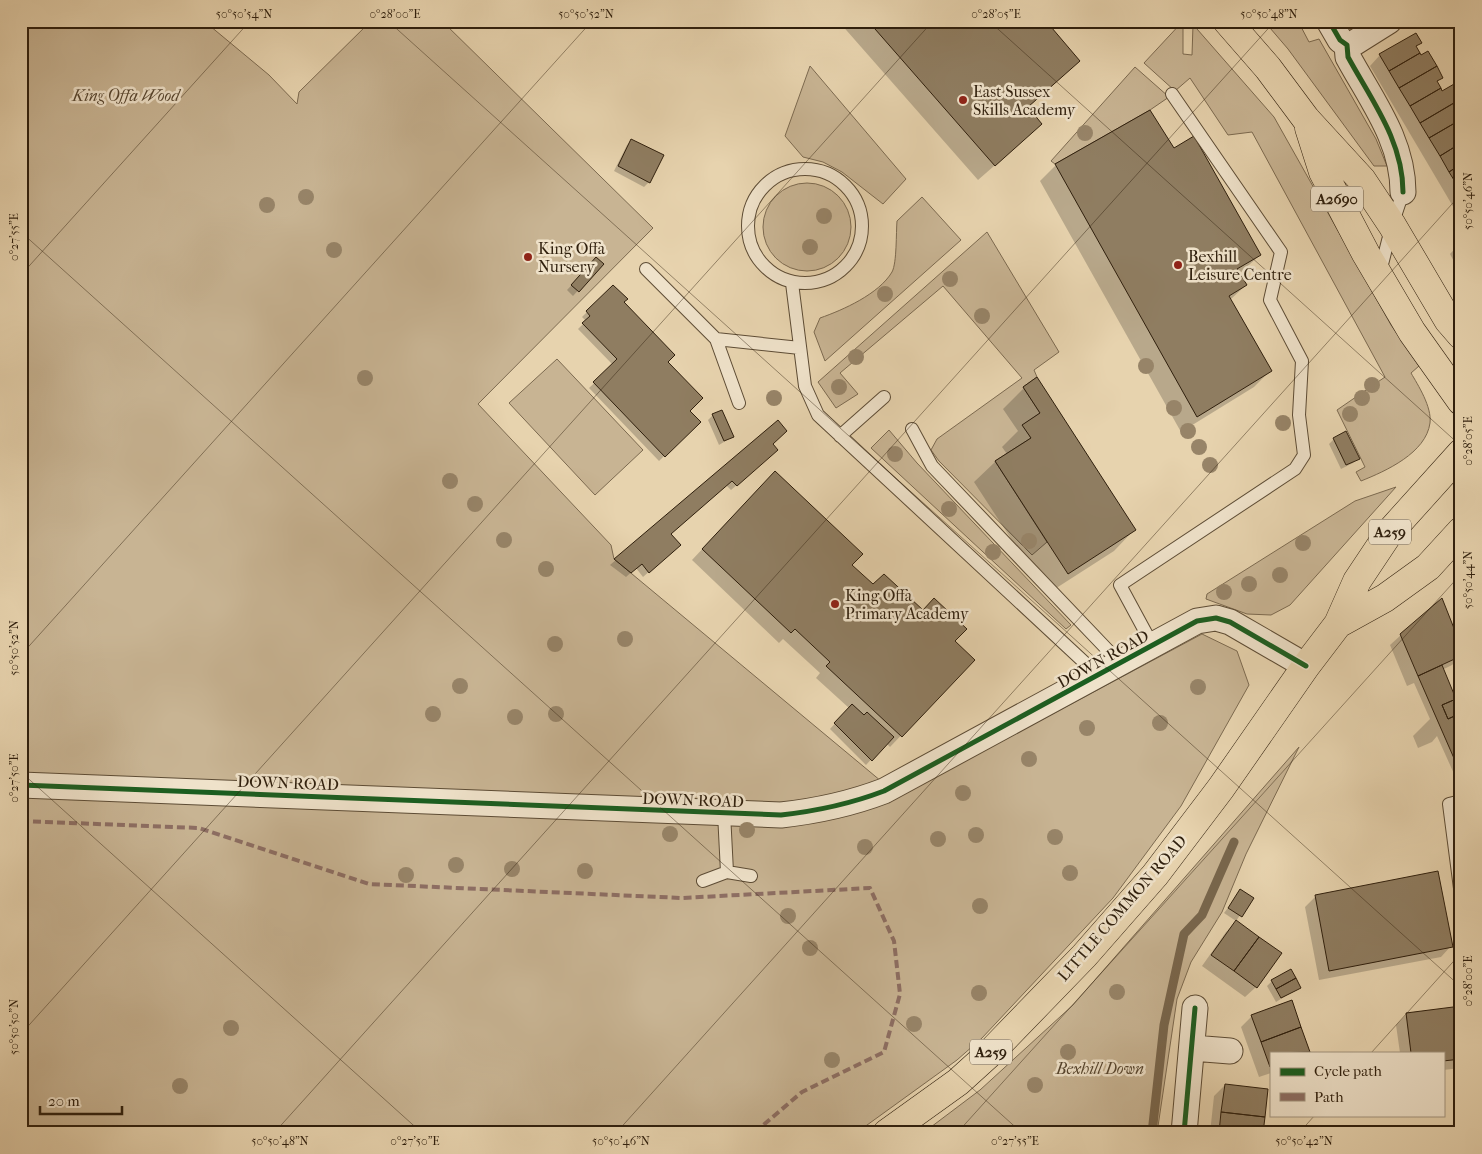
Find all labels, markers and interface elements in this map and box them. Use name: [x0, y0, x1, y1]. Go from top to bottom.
text: 50°50'54"N: [216, 7, 272, 21]
text: 0°28'00"E: [370, 7, 421, 21]
text: 50°50'52"N: [558, 7, 614, 21]
text: 0°28'05"E: [971, 7, 1021, 21]
text: 50°50'48"N: [1240, 7, 1298, 21]
place label: East Sussex Skills Academy: [973, 82, 1076, 119]
park label: King Offa Wood: [72, 86, 181, 105]
marker: East Sussex Skills Academy: [957, 94, 969, 106]
text: 50°50'46"N: [1461, 172, 1475, 230]
road number: A2690: [1311, 186, 1363, 212]
text: 0°27'55"E: [7, 213, 21, 261]
place label: King Offa Nursery: [538, 239, 606, 276]
place label: Bexhill Leisure Centre: [1188, 247, 1292, 284]
marker: King Offa Nursery: [522, 251, 534, 263]
marker: Bexhill Leisure Centre: [1172, 259, 1184, 271]
text: 0°28'05"E: [1461, 416, 1475, 466]
road number: A259: [1369, 520, 1411, 544]
text: 50°50'44"N: [1461, 551, 1475, 609]
place label: King Offa Primary Academy: [845, 586, 969, 623]
marker: King Offa Primary Academy: [829, 598, 841, 610]
text: 50°50'52"N: [7, 620, 21, 676]
street label: DOWN ROAD: [1054, 626, 1152, 692]
text: 0°27'50"E: [7, 753, 21, 803]
street label: DOWN ROAD: [237, 772, 339, 794]
street label: DOWN ROAD: [642, 789, 744, 811]
street label: LITTLE COMMON ROAD: [1053, 831, 1191, 985]
text: 0°28'00"E: [1461, 956, 1475, 1007]
text: 50°50'50"N: [7, 999, 21, 1055]
road number: A259: [970, 1040, 1012, 1064]
legend: [1270, 1052, 1444, 1116]
park label: Bexhill Down: [1055, 1059, 1144, 1078]
text: Cycle path: [1314, 1062, 1382, 1080]
scale bar: [40, 1084, 122, 1116]
text: Path: [1314, 1088, 1344, 1106]
text: 20 m: [48, 1092, 80, 1110]
text: 50°50'48"N: [251, 1134, 309, 1148]
text: 0°27'50"E: [390, 1134, 440, 1148]
text: 50°50'46"N: [592, 1134, 650, 1148]
text: 0°27'55"E: [991, 1134, 1039, 1148]
text: 50°50'42"N: [1275, 1134, 1333, 1148]

